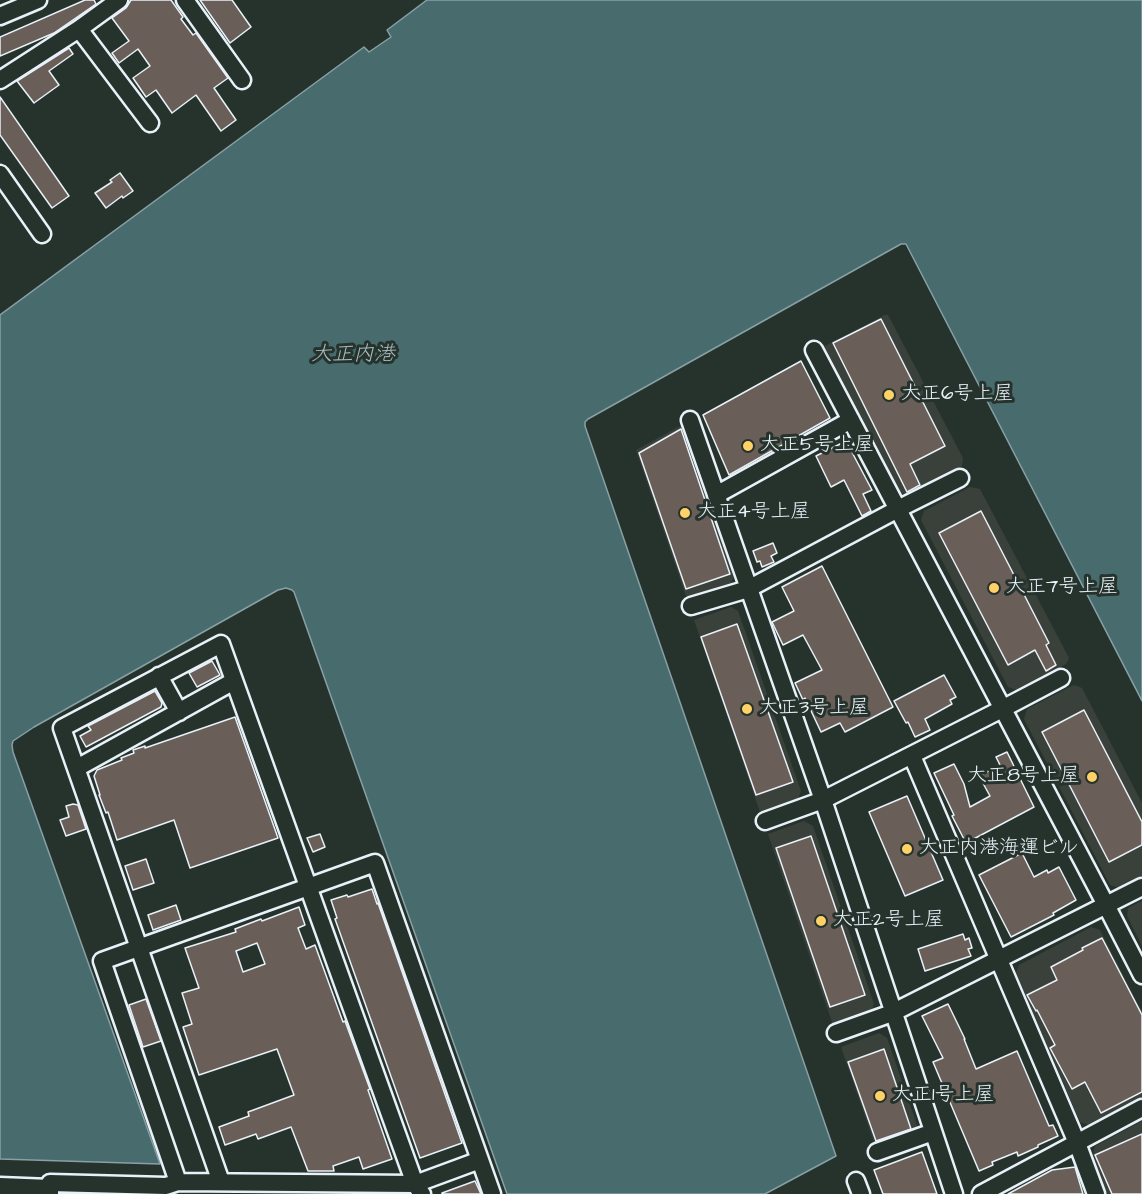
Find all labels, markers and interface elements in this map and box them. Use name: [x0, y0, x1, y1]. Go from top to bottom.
water label: 大正内港: [311, 343, 395, 369]
place label: 大正6号上屋: [901, 383, 1014, 407]
marker: 大正6号上屋: [882, 388, 896, 402]
place label: 大正5号上屋: [760, 434, 874, 458]
marker: 大正5号上屋: [741, 439, 755, 453]
place label: 大正4号上屋: [697, 501, 811, 525]
marker: 大正4号上屋: [678, 506, 692, 520]
place label: 大正7号上屋: [1006, 576, 1118, 600]
marker: 大正7号上屋: [987, 581, 1001, 595]
place label: 大正3号上屋: [759, 697, 869, 721]
marker: 大正3号上屋: [740, 702, 754, 716]
place label: 大正8号上屋: [967, 765, 1080, 789]
marker: 大正8号上屋: [1085, 770, 1099, 784]
place label: 大正内港海運ビル: [919, 837, 1079, 861]
marker: 大正内港海運ビル: [900, 842, 914, 856]
place label: 大正2号上屋: [833, 909, 944, 933]
marker: 大正2号上屋: [814, 914, 828, 928]
place label: 大正1号上屋: [892, 1084, 995, 1108]
marker: 大正1号上屋: [873, 1089, 887, 1103]

